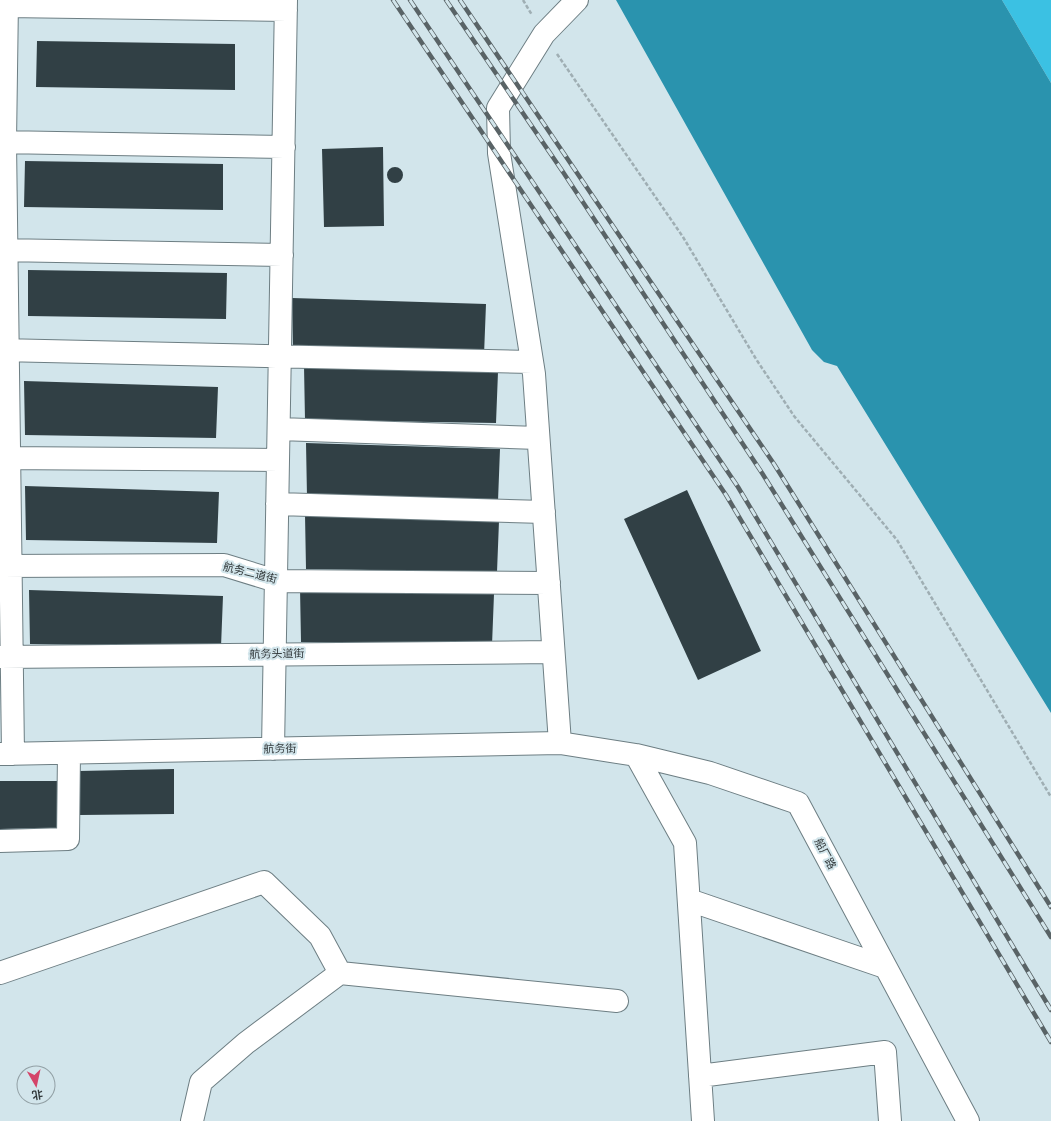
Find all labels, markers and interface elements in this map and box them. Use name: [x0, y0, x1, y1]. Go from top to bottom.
street label: 航务二道街: [222, 560, 278, 586]
street label: 航务头道街: [249, 647, 305, 661]
street label: 航务街: [263, 742, 297, 756]
street label: 船厂路: [812, 836, 838, 872]
north arrow: [16, 1065, 56, 1105]
text: 北: [31, 1087, 44, 1102]

